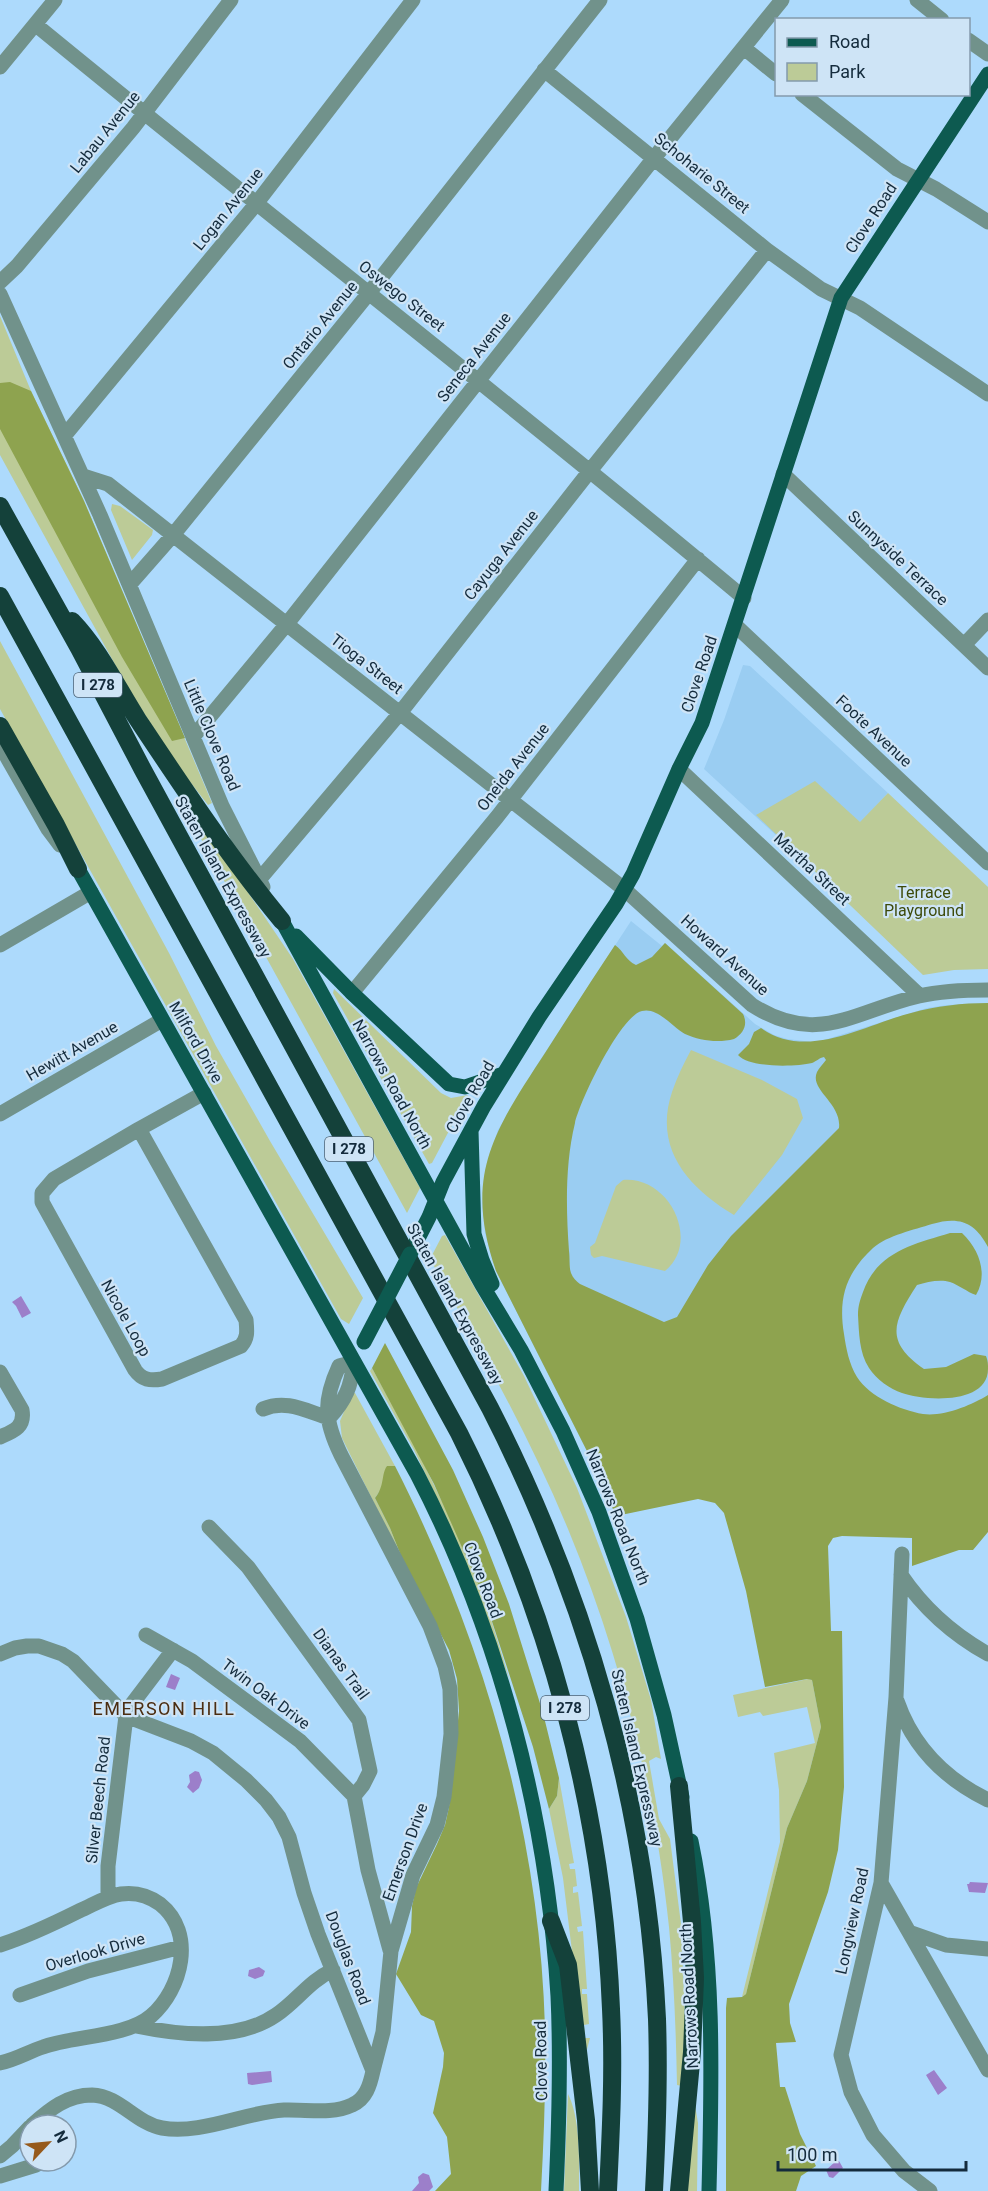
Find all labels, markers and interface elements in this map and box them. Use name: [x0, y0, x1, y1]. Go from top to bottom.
legend: [775, 18, 970, 96]
text: Road: [829, 31, 870, 52]
text: Park: [829, 61, 866, 82]
street label: Labau Avenue: [66, 87, 144, 177]
street label: Schoharie Street: [650, 129, 754, 217]
street label: Logan Avenue: [189, 164, 267, 254]
street label: Clove Road: [841, 179, 901, 257]
street label: Oswego Street: [355, 256, 449, 336]
street label: Ontario Avenue: [278, 277, 362, 373]
street label: Seneca Avenue: [433, 308, 515, 406]
street label: Cayuga Avenue: [460, 506, 542, 604]
street label: Sunnyside Terrace: [844, 507, 952, 609]
street label: Tioga Street: [327, 630, 407, 698]
street label: Clove Road: [677, 633, 721, 715]
road number: I 278: [74, 673, 122, 697]
street label: Little Clove Road: [180, 676, 244, 794]
street label: Foote Avenue: [832, 691, 916, 771]
street label: Oneida Avenue: [473, 719, 553, 815]
street label: Staten Island Expressway: [171, 793, 276, 961]
street label: Martha Street: [770, 829, 854, 909]
park label: Terrace Playground: [884, 883, 964, 920]
street label: Howard Avenue: [677, 911, 773, 999]
street label: Milford Drive: [165, 998, 227, 1086]
street label: Narrows Road North: [348, 1016, 436, 1152]
street label: Hewitt Avenue: [23, 1017, 121, 1085]
street label: Clove Road: [442, 1058, 498, 1136]
road number: I 278: [325, 1137, 373, 1161]
street label: Staten Island Expressway: [403, 1220, 508, 1388]
street label: Nicole Loop: [97, 1276, 155, 1360]
street label: Narrows Road North: [582, 1446, 654, 1588]
street label: Clove Road: [460, 1539, 506, 1621]
street label: Dianas Trail: [309, 1625, 373, 1703]
street label: Twin Oak Drive: [218, 1655, 314, 1733]
street label: Staten Island Expressway: [607, 1667, 667, 1849]
road number: I 278: [541, 1696, 589, 1720]
district label: EMERSON HILL: [93, 1698, 235, 1719]
street label: Silver Beech Road: [82, 1736, 114, 1864]
street label: Emerson Drive: [378, 1800, 432, 1904]
street label: Longview Road: [831, 1866, 873, 1976]
street label: Douglas Road: [321, 1908, 375, 2008]
street label: Narrows Road North: [676, 1923, 702, 2069]
street label: Overlook Drive: [43, 1929, 147, 1975]
street label: Clove Road: [531, 2021, 551, 2101]
north arrow: [18, 2113, 78, 2173]
text: N: [50, 2127, 72, 2146]
scale bar: [778, 2134, 966, 2172]
text: 100 m: [787, 2144, 838, 2165]

